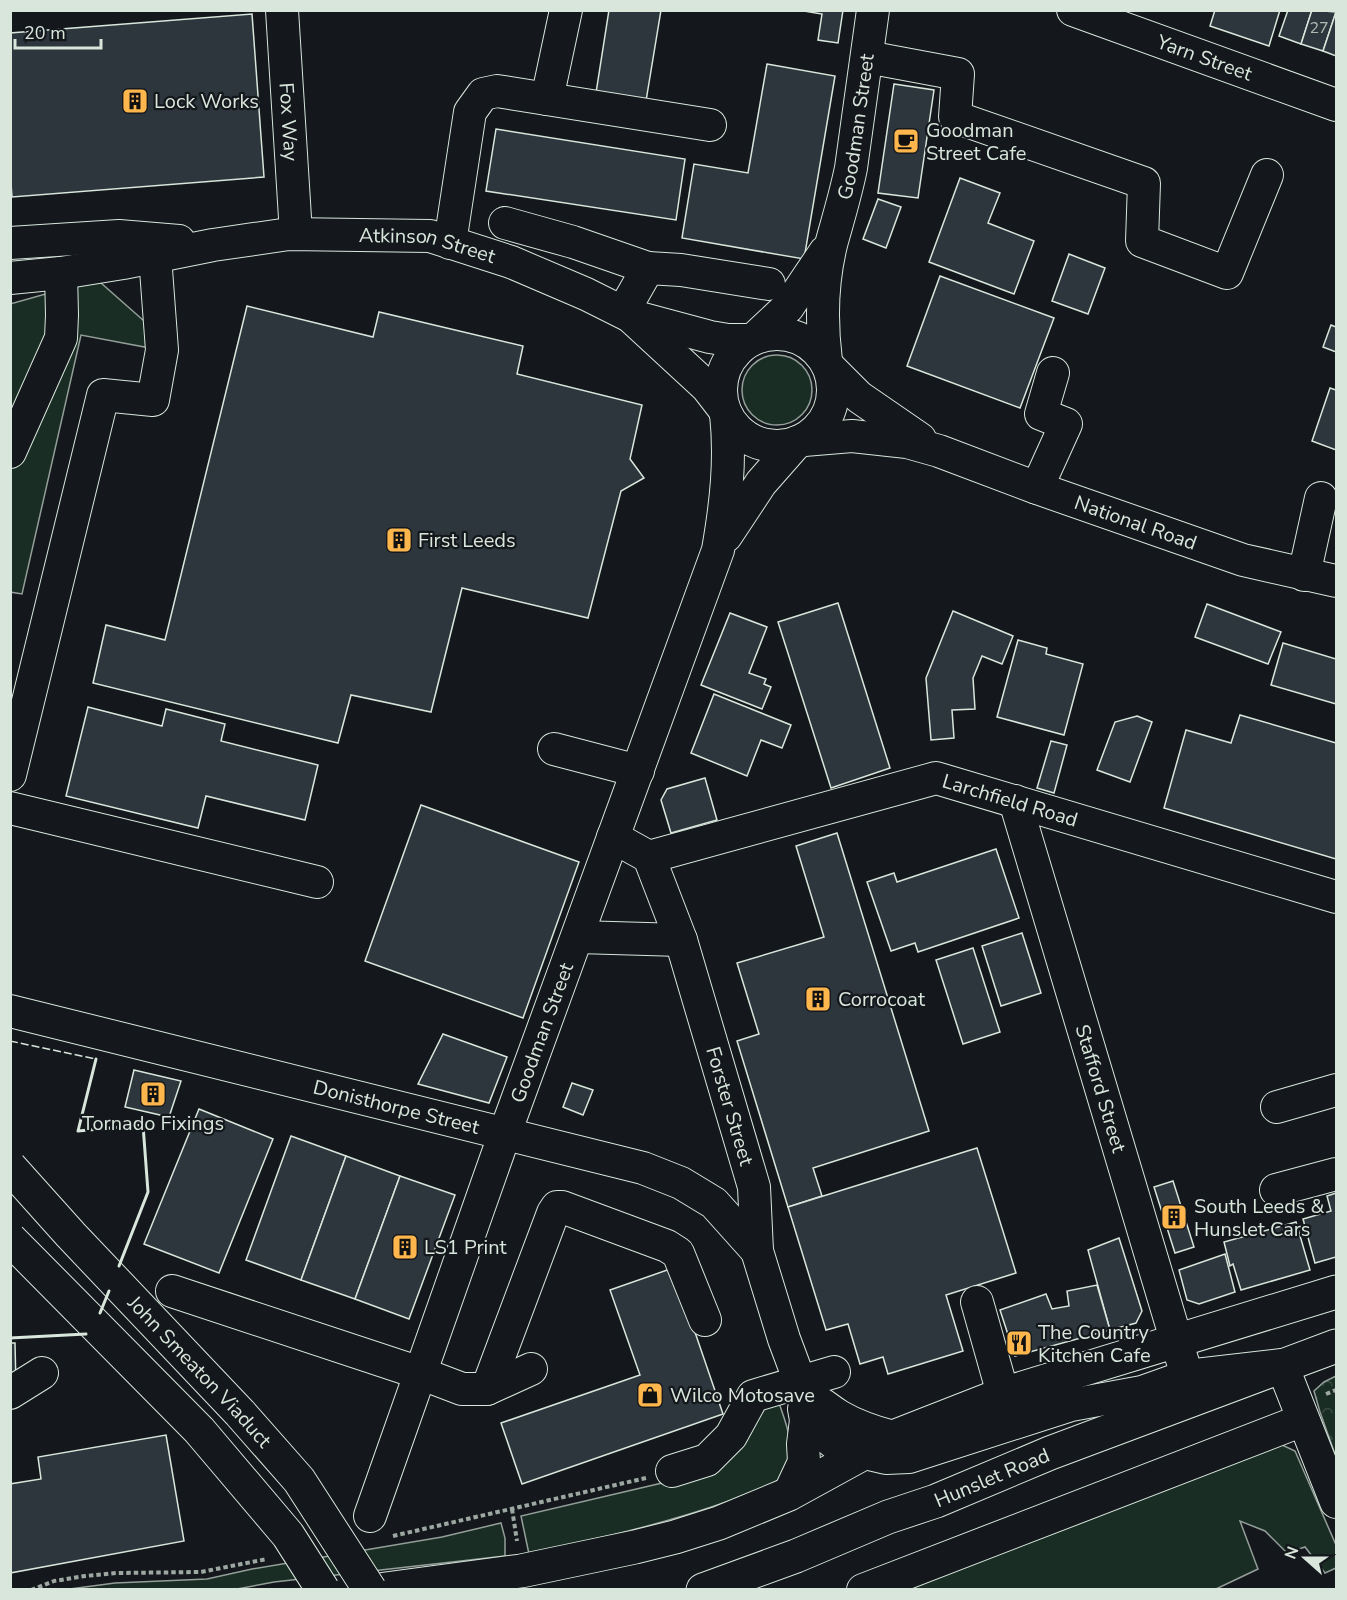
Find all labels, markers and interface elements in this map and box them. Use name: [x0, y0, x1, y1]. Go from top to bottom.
scale bar: [15, 12, 100, 50]
house number: 27: [1309, 17, 1329, 39]
text: 20 m: [24, 21, 66, 45]
street label: Yarn Street: [1152, 28, 1257, 87]
street label: Goodman Street: [831, 51, 880, 202]
street label: Fox Way: [273, 82, 305, 163]
building icon: Lock Works: [120, 86, 150, 116]
place label: Lock Works: [154, 88, 259, 115]
place label: Goodman Street Cafe: [926, 117, 1026, 167]
cafe icon: Goodman Street Cafe: [891, 126, 921, 156]
street label: Atkinson Street: [359, 221, 500, 270]
street label: National Road: [1071, 489, 1200, 556]
building icon: First Leeds: [384, 525, 414, 555]
place label: First Leeds: [418, 527, 516, 554]
street label: Larchfield Road: [939, 767, 1081, 833]
street label: Goodman Street: [504, 958, 580, 1106]
building icon: Corrocoat: [803, 984, 833, 1014]
place label: Corrocoat: [838, 986, 926, 1013]
street label: Stafford Street: [1069, 1021, 1133, 1157]
street label: Forster Street: [700, 1043, 761, 1169]
street label: Donisthorpe Street: [310, 1073, 483, 1141]
building icon: Tornado Fixings: [138, 1079, 168, 1109]
place label: Tornado Fixings: [82, 1110, 224, 1137]
place label: South Leeds & Hunslet Cars: [1194, 1193, 1325, 1243]
building icon: South Leeds & Hunslet Cars: [1159, 1202, 1189, 1232]
building icon: LS1 Print: [390, 1232, 420, 1262]
place label: LS1 Print: [424, 1234, 508, 1261]
street label: John Smeaton Viaduct: [121, 1289, 278, 1454]
place label: The Country Kitchen Cafe: [1038, 1319, 1151, 1369]
restaurant icon: The Country Kitchen Cafe: [1004, 1328, 1034, 1358]
shop icon: Wilco Motosave: [635, 1380, 665, 1410]
place label: Wilco Motosave: [670, 1382, 815, 1409]
street label: Hunslet Road: [930, 1441, 1053, 1514]
north arrow: [1275, 1528, 1335, 1588]
text: N: [1280, 1543, 1304, 1563]

